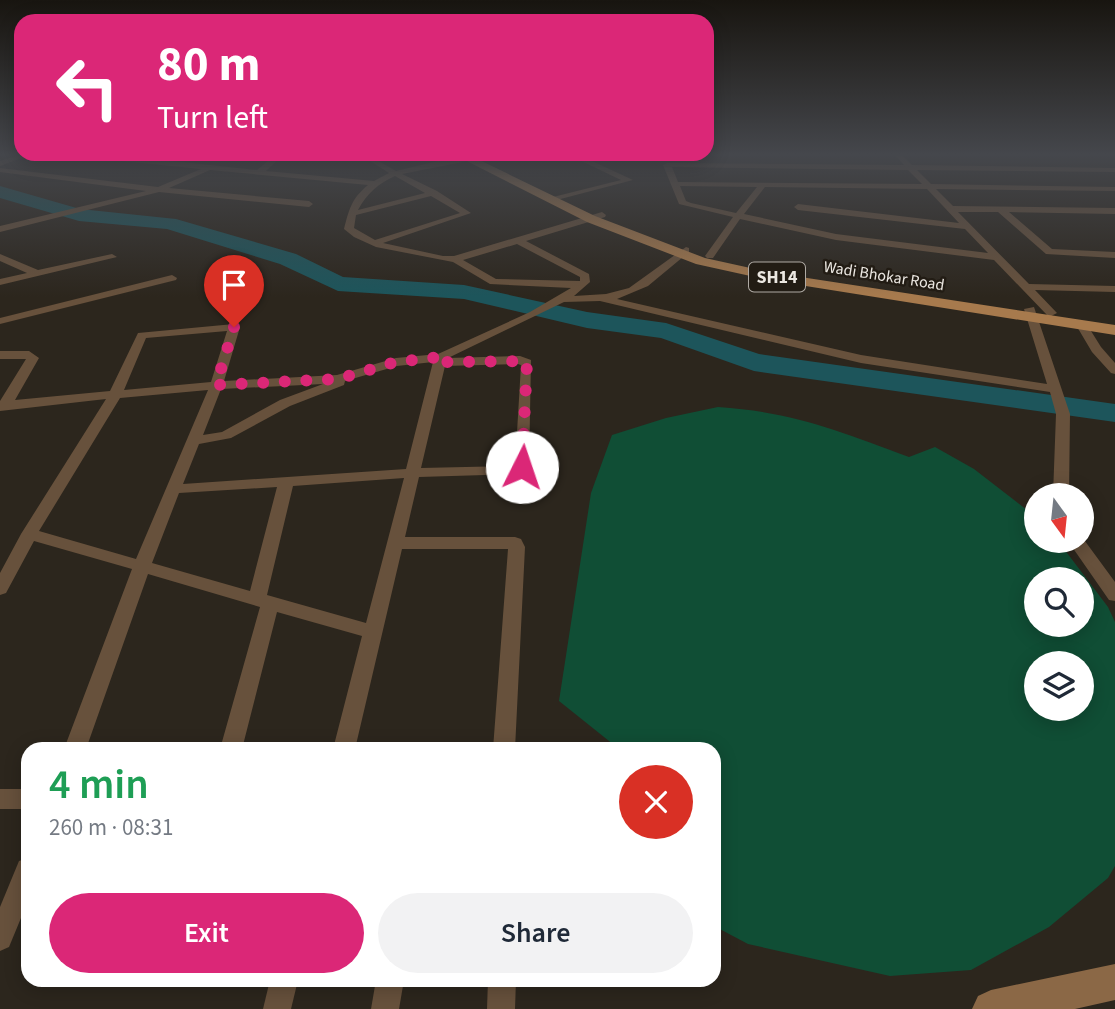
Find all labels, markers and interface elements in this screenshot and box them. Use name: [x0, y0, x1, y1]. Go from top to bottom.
text: 80 m: [157, 30, 261, 100]
icon: left: [42, 42, 133, 133]
text: Turn left: [157, 95, 268, 141]
pin: [204, 255, 264, 327]
street label: Wadi Bhokar Road: [822, 256, 946, 296]
road number: SH14: [749, 262, 805, 292]
icon: arrive: [215, 266, 253, 304]
position arrow: [485, 430, 559, 504]
north arrow: [1024, 483, 1094, 553]
map controls: [1024, 483, 1094, 721]
button: search: [1024, 567, 1094, 637]
button: layers: [1024, 651, 1094, 721]
text: 4 min: [49, 755, 149, 815]
button: close: [619, 765, 693, 839]
text: 260 m · 08:31: [49, 811, 173, 844]
button: Exit: [49, 893, 364, 973]
button: Share: [378, 893, 693, 973]

